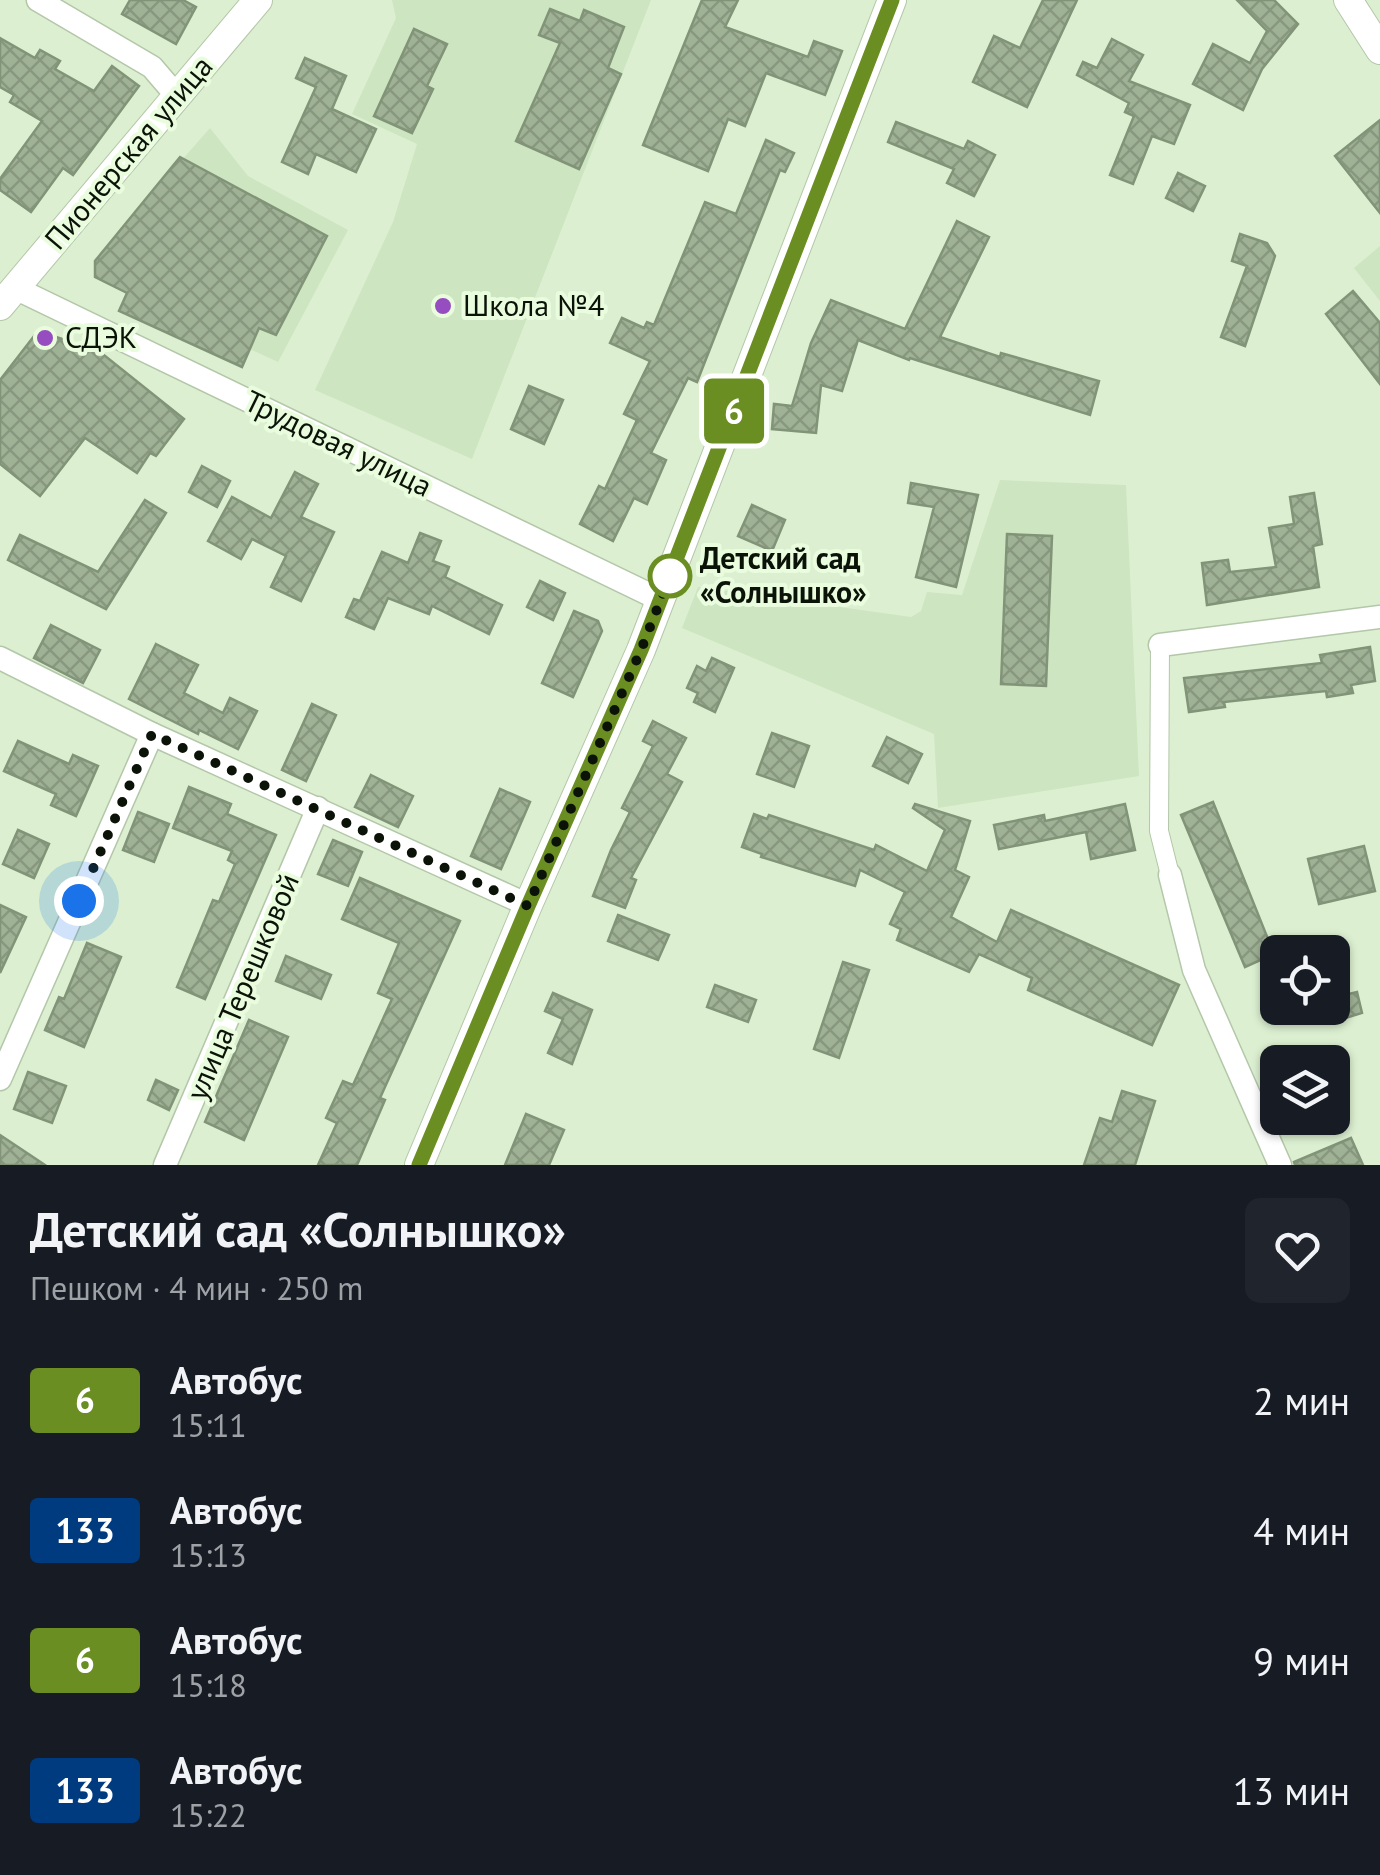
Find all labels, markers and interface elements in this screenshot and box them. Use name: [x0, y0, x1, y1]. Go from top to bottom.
street label: Пионерская улица: [35, 47, 220, 257]
place label: Школа №4: [463, 285, 604, 324]
marker: Школа №4: [432, 295, 454, 317]
place label: СДЭК: [65, 317, 137, 356]
marker: СДЭК: [34, 327, 56, 349]
line badge: 6: [702, 378, 766, 444]
street label: Трудовая улица: [239, 381, 439, 505]
text: 6: [724, 388, 744, 434]
place label: Детский сад «Солнышко»: [700, 538, 867, 611]
marker: Детский сад «Солнышко»: [649, 555, 691, 597]
street label: улица Терешковой: [176, 867, 307, 1106]
your location: [54, 876, 104, 926]
map controls: [1260, 935, 1350, 1135]
button: locate: [1260, 935, 1350, 1025]
button: layers: [1260, 1045, 1350, 1135]
text: Детский сад «Солнышко»: [30, 1198, 566, 1260]
button: heart: [1245, 1198, 1350, 1303]
text: Пешком · 4 мин · 250 m: [30, 1267, 363, 1309]
text: Автобус: [170, 1355, 303, 1404]
text: 2 мин: [1253, 1376, 1350, 1425]
text: 6: [75, 1377, 95, 1423]
text: 15:11: [170, 1404, 247, 1446]
text: Автобус: [170, 1485, 303, 1534]
text: 4 мин: [1253, 1506, 1350, 1555]
text: 133: [55, 1507, 115, 1553]
text: 15:13: [170, 1534, 247, 1576]
text: Автобус: [170, 1615, 303, 1664]
text: 9 мин: [1253, 1636, 1350, 1685]
text: 6: [75, 1637, 95, 1683]
text: 15:18: [170, 1664, 247, 1706]
text: Автобус: [170, 1745, 303, 1794]
text: 13 мин: [1233, 1766, 1350, 1815]
text: 133: [55, 1767, 115, 1813]
text: 15:22: [170, 1794, 247, 1836]

